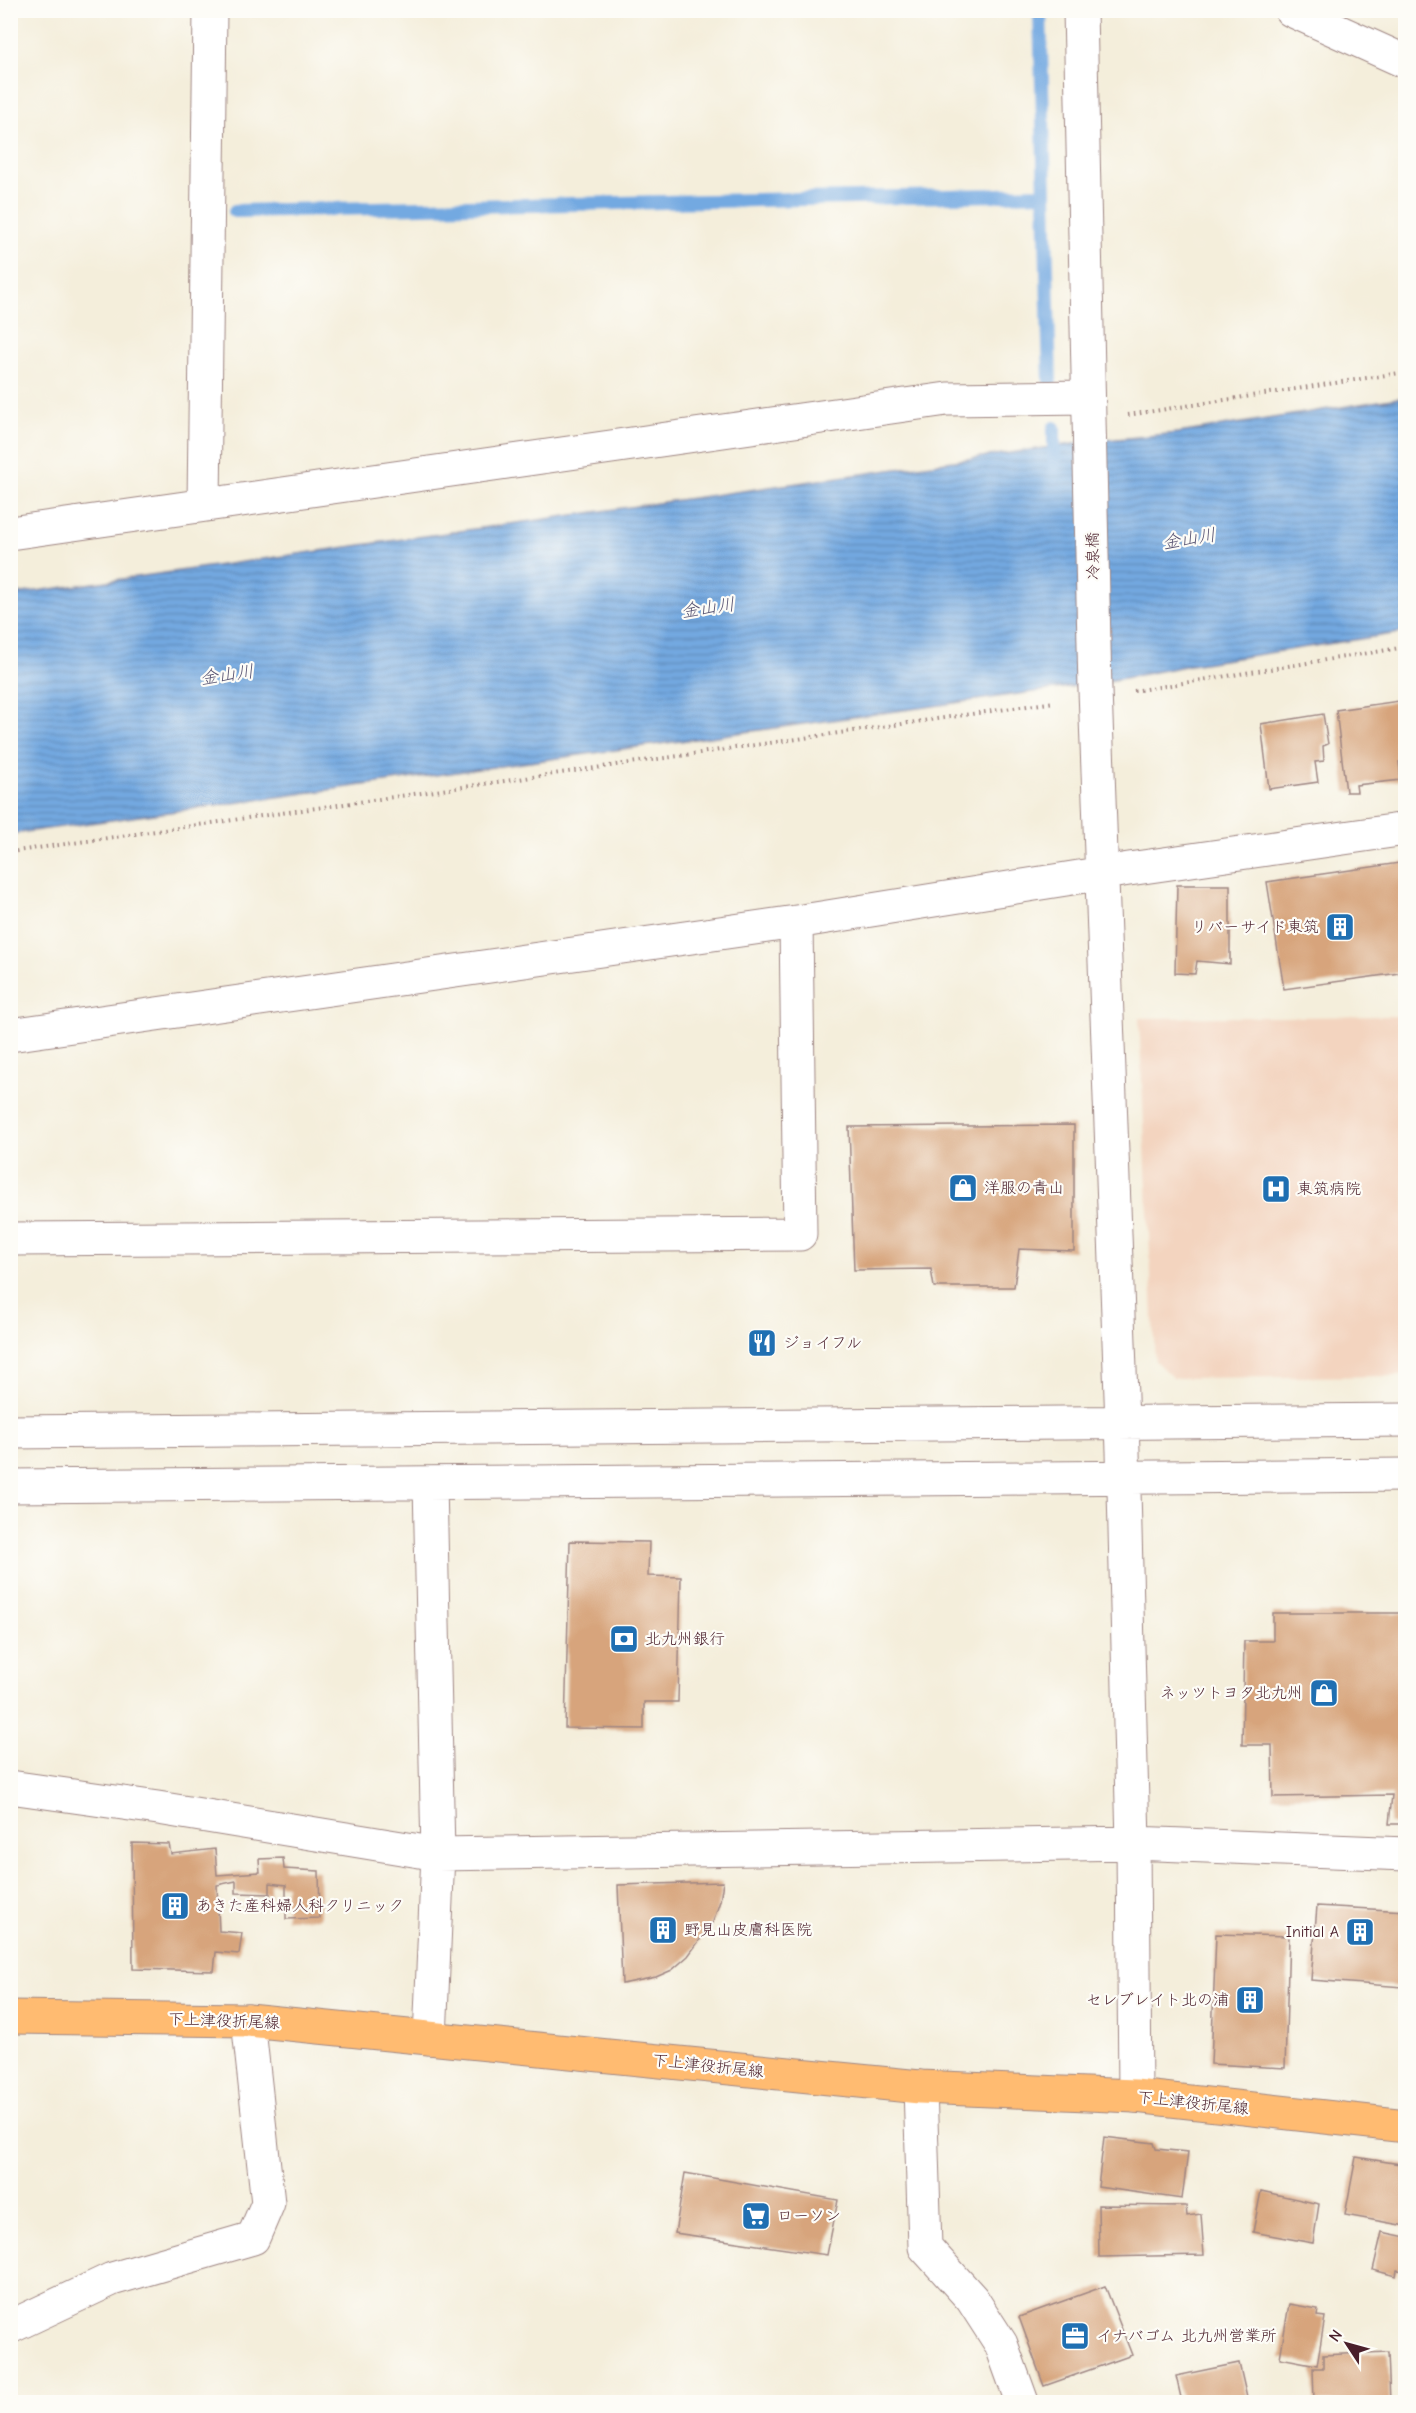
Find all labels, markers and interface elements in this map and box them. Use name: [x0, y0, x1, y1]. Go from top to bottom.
water label: 金山川: [1161, 524, 1217, 554]
street label: 冷泉橋: [1084, 532, 1102, 580]
water label: 金山川: [680, 594, 736, 622]
water label: 金山川: [199, 661, 255, 689]
building icon: リバーサイド東筑: [1324, 911, 1356, 943]
place label: リバーサイド東筑: [1191, 918, 1319, 936]
shop icon: 洋服の青山: [947, 1172, 979, 1204]
hospital icon: 東筑病院: [1260, 1173, 1292, 1205]
place label: 洋服の青山: [984, 1179, 1064, 1197]
place label: 東筑病院: [1297, 1180, 1361, 1198]
restaurant icon: ジョイフル: [746, 1327, 778, 1359]
place label: ジョイフル: [783, 1334, 862, 1352]
bank icon: 北九州銀行: [608, 1623, 640, 1655]
place label: 北九州銀行: [645, 1630, 725, 1648]
shop icon: ネッツトヨタ北九州: [1308, 1677, 1340, 1709]
place label: ネッツトヨタ北九州: [1160, 1684, 1303, 1702]
building icon: あきた産科婦人科クリニック: [159, 1890, 191, 1922]
place label: あきた産科婦人科クリニック: [196, 1897, 404, 1915]
building icon: 野見山皮膚科医院: [647, 1914, 679, 1946]
building icon: Initial A: [1344, 1916, 1376, 1948]
place label: 野見山皮膚科医院: [684, 1921, 812, 1939]
place label: Initial A: [1286, 1923, 1339, 1941]
building icon: セレブレイト北の浦: [1234, 1984, 1266, 2016]
place label: セレブレイト北の浦: [1086, 1991, 1229, 2009]
street label: 下上津役折尾線: [168, 2010, 280, 2032]
street label: 下上津役折尾線: [651, 2051, 765, 2081]
street label: 下上津役折尾線: [1136, 2088, 1250, 2118]
supermarket icon: ローソン: [740, 2200, 772, 2232]
place label: ローソン: [777, 2207, 841, 2225]
north arrow: [1317, 2314, 1377, 2374]
office icon: イナバゴム 北九州営業所: [1059, 2320, 1091, 2352]
text: N: [1325, 2326, 1346, 2345]
place label: イナバゴム 北九州営業所: [1096, 2327, 1277, 2345]

